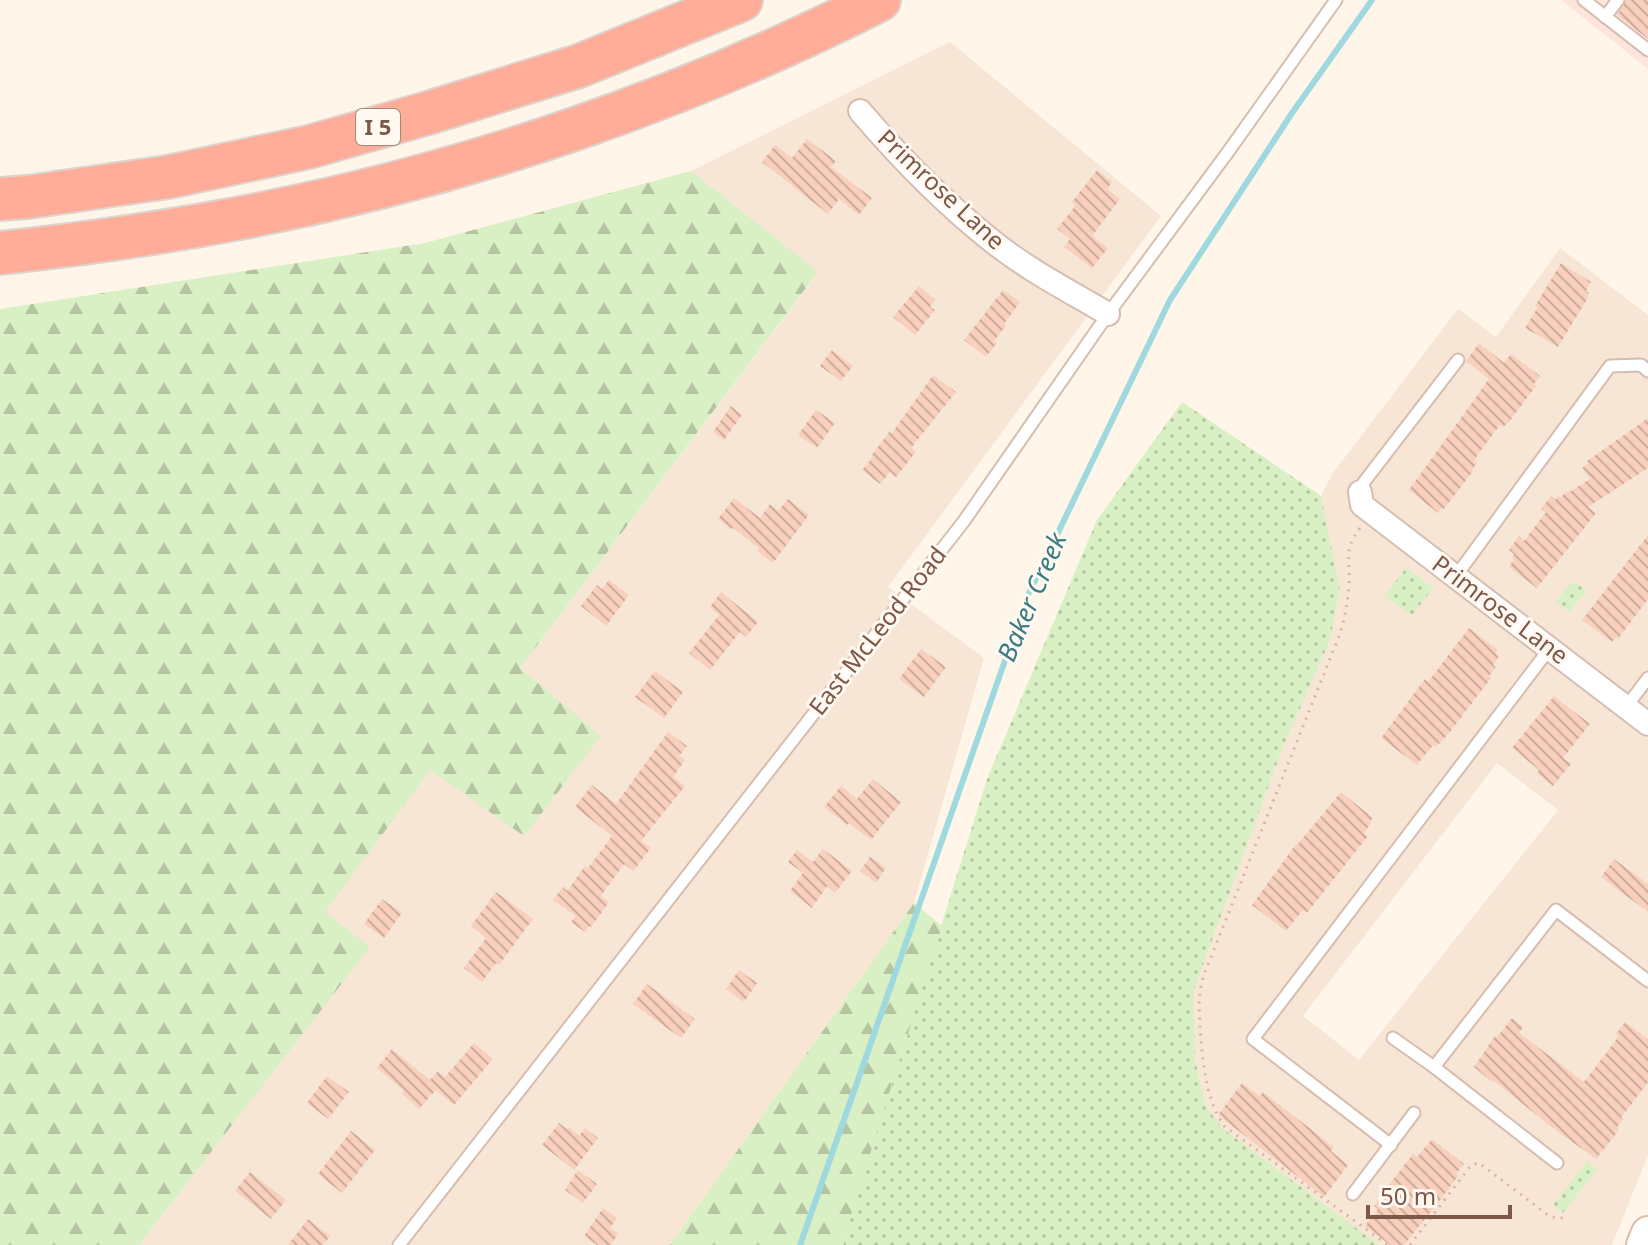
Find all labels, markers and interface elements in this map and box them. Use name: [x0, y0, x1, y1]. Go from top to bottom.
road number: I 5: [356, 109, 400, 145]
street label: Primrose Lane: [871, 121, 1013, 256]
water label: Baker Creek: [988, 526, 1075, 667]
street label: East McLeod Road: [800, 539, 953, 721]
street label: Primrose Lane: [1426, 547, 1576, 671]
scale bar: [1368, 1169, 1510, 1219]
text: 50 m: [1380, 1179, 1436, 1212]

